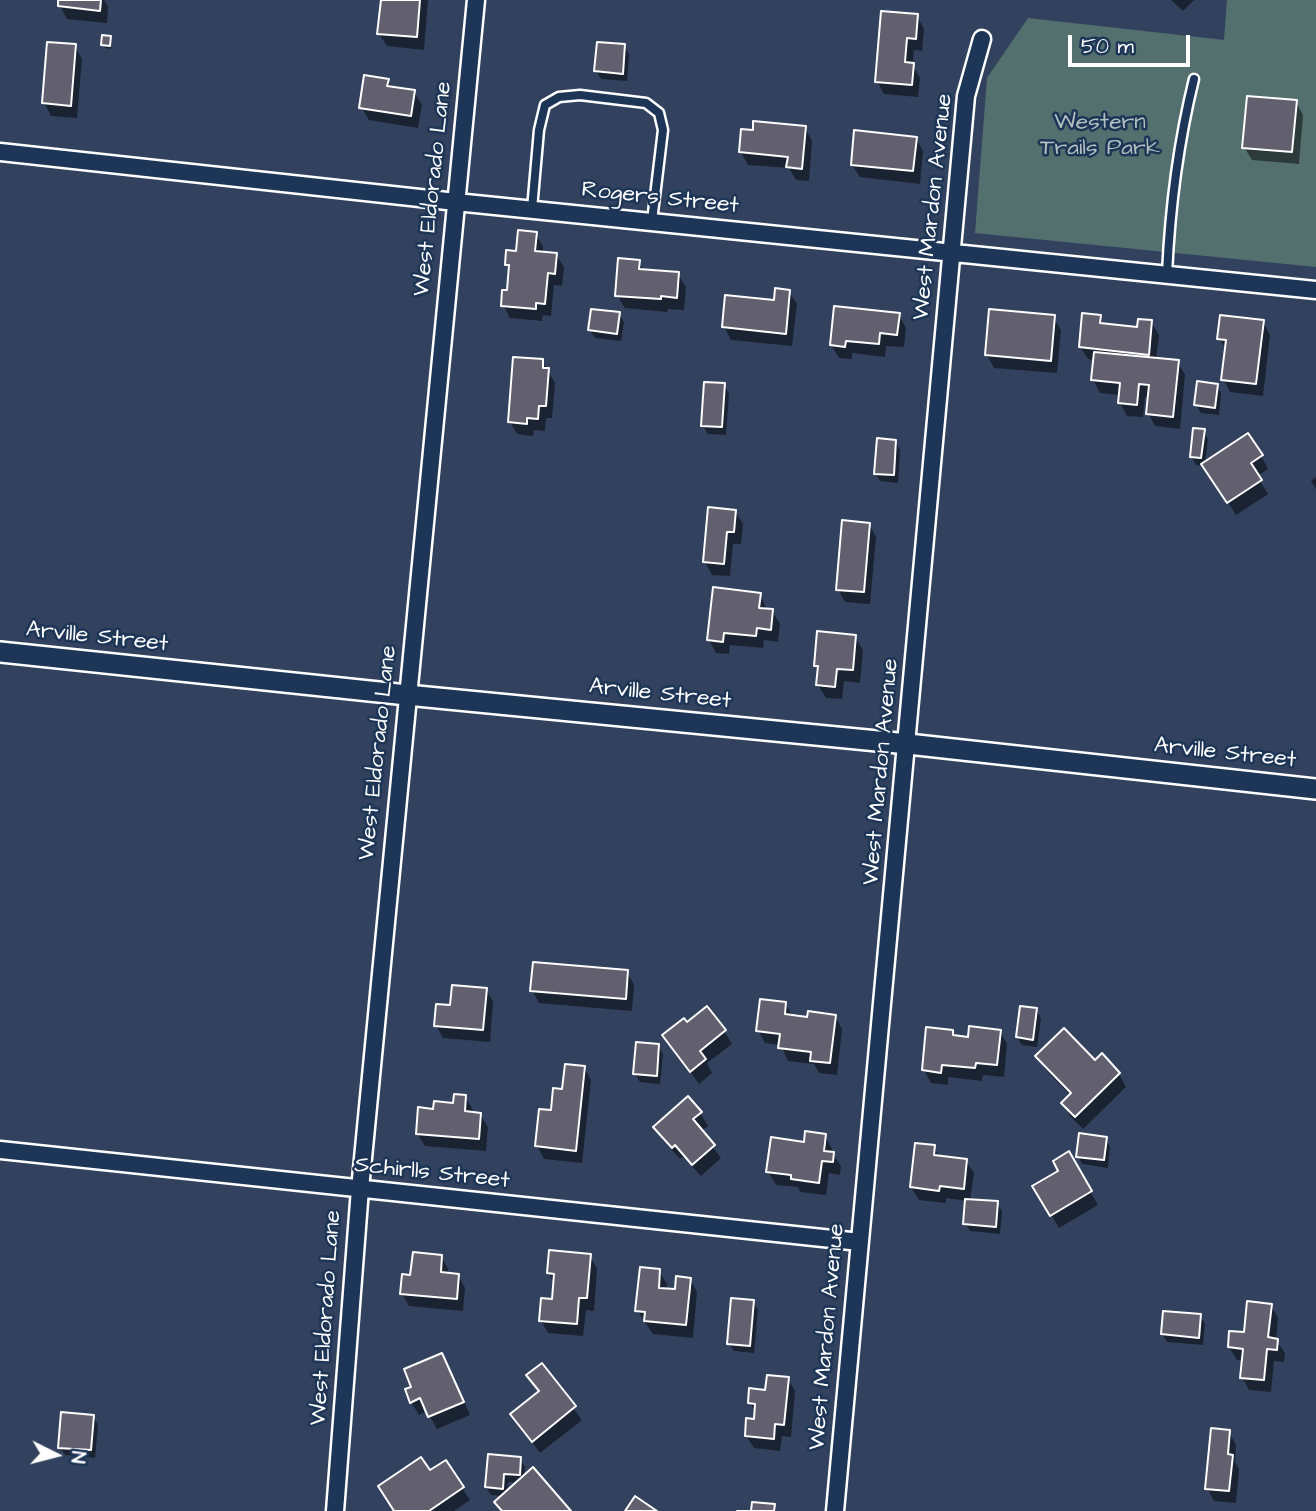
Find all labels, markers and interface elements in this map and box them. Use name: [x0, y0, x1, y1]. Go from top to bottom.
scale bar: [1071, 21, 1194, 65]
text: 50 m: [1081, 32, 1134, 61]
street label: West Eldorado Lane: [409, 80, 459, 298]
street label: West Mardon Avenue: [908, 92, 960, 322]
park label: Western Trails Park: [1040, 109, 1160, 163]
street label: Rogers Street: [580, 177, 740, 221]
street label: Arville Street: [25, 617, 169, 659]
street label: West Eldorado Lane: [354, 644, 404, 862]
street label: West Mardon Avenue: [858, 657, 906, 887]
street label: Arville Street: [588, 674, 732, 716]
street label: Arville Street: [1153, 733, 1297, 775]
street label: Schirlls Street: [353, 1152, 511, 1196]
street label: West Eldorado Lane: [306, 1209, 348, 1427]
street label: West Mardon Avenue: [804, 1222, 852, 1452]
north arrow: [21, 1420, 91, 1490]
text: N: [63, 1450, 91, 1465]

